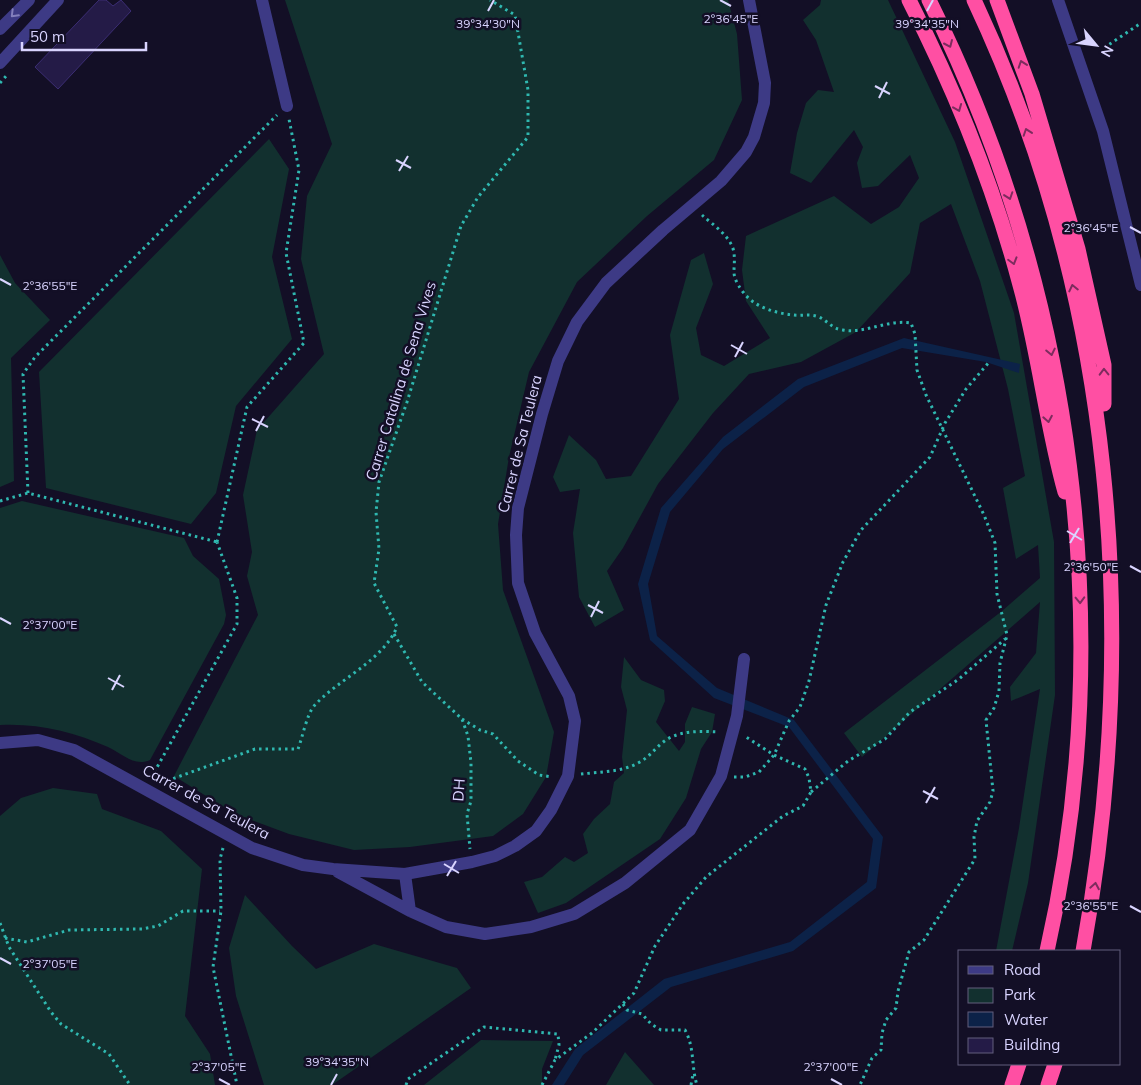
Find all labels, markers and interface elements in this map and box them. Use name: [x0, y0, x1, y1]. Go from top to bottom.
one-way arrow: [11, 9, 20, 18]
text: 2°36'45"E: [704, 11, 758, 26]
text: 39°34'30"N: [456, 16, 520, 31]
text: 39°34'35"N: [895, 16, 959, 31]
scale bar: [22, 20, 146, 52]
north arrow: [1071, 20, 1121, 70]
text: 50 m: [30, 27, 65, 46]
one-way arrow: [943, 39, 954, 48]
text: N: [1097, 42, 1118, 60]
one-way arrow: [1018, 60, 1028, 68]
one-way arrow: [952, 103, 963, 112]
one-way arrow: [1023, 128, 1033, 136]
one-way arrow: [1003, 191, 1013, 199]
text: 2°36'45"E: [1064, 220, 1118, 235]
one-way arrow: [1008, 256, 1018, 264]
text: 2°36'55"E: [23, 278, 77, 293]
street label: Carrer Catalina de Sena Vives: [361, 279, 440, 483]
one-way arrow: [1068, 283, 1079, 292]
one-way arrow: [1045, 348, 1055, 357]
one-way arrow: [1099, 368, 1109, 376]
street label: Carrer de Sa Teulera: [493, 373, 546, 515]
one-way arrow: [1042, 415, 1052, 424]
text: 2°36'50"E: [1064, 559, 1118, 574]
one-way arrow: [1075, 597, 1085, 605]
text: 2°37'00"E: [23, 617, 77, 632]
street label: Carrer de Sa Teulera: [139, 760, 273, 843]
street label: DH: [448, 778, 469, 802]
one-way arrow: [1089, 882, 1099, 891]
text: 2°36'55"E: [1064, 898, 1118, 913]
legend: [958, 950, 1121, 1065]
text: 2°37'05"E: [23, 956, 77, 971]
text: Road: [1004, 960, 1041, 979]
text: Park: [1004, 985, 1036, 1004]
text: Water: [1004, 1010, 1048, 1029]
text: Building: [1004, 1035, 1060, 1054]
text: 39°34'35"N: [305, 1054, 369, 1069]
text: 2°37'05"E: [192, 1059, 246, 1074]
text: 2°37'00"E: [804, 1059, 858, 1074]

